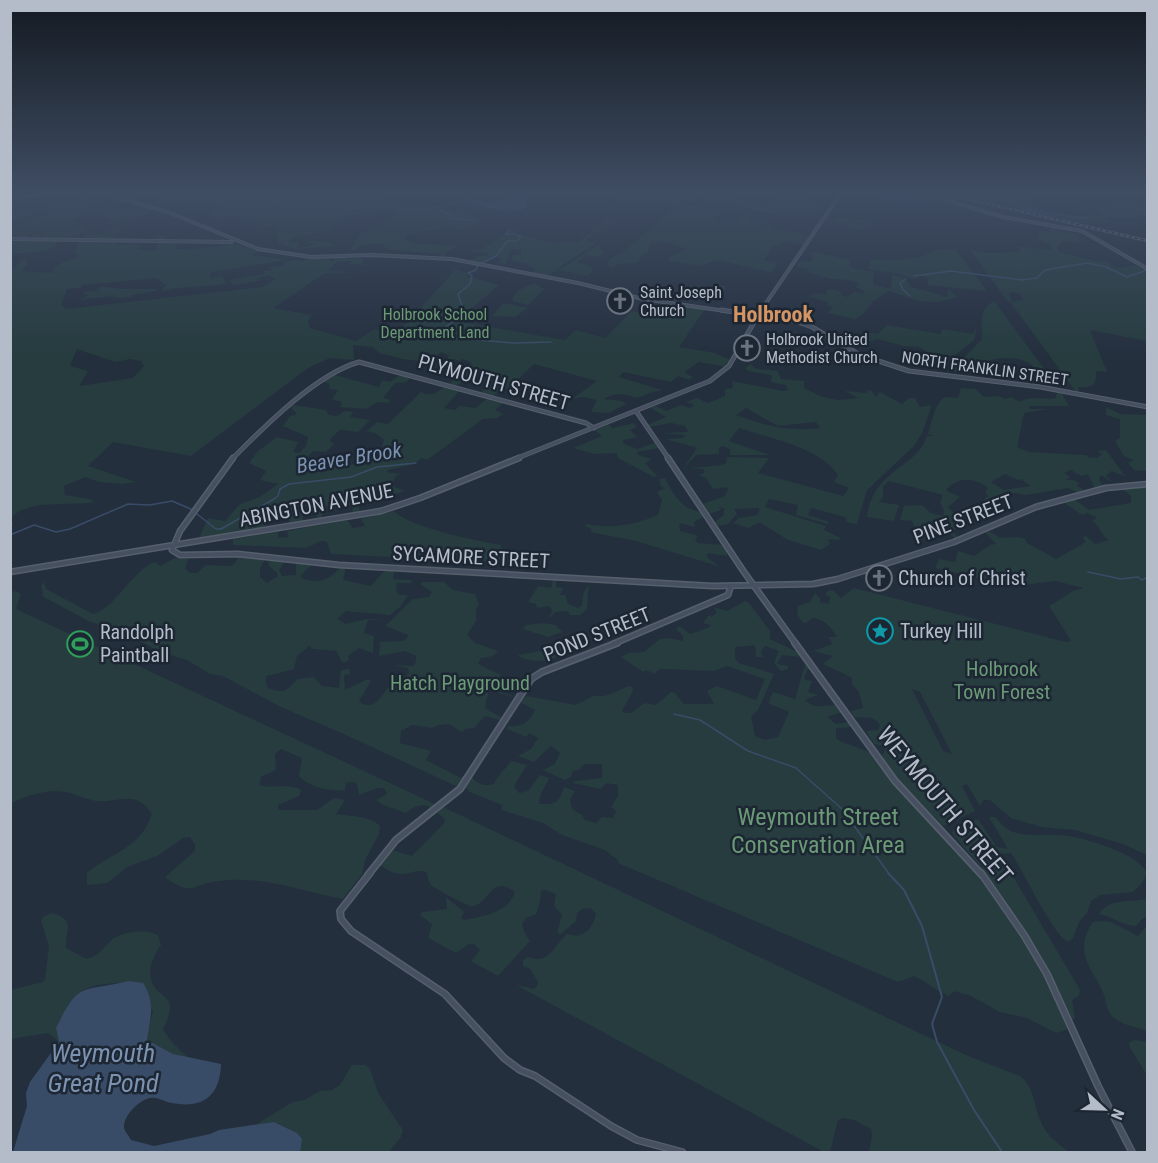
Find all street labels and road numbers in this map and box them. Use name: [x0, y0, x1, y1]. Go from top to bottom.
street label: NORTH FRANKLIN STREET: [900, 347, 1069, 390]
street label: PLYMOUTH STREET: [416, 349, 572, 415]
street label: ABINGTON AVENUE: [237, 478, 395, 532]
street label: PINE STREET: [910, 489, 1016, 549]
street label: SYCAMORE STREET: [392, 541, 550, 573]
street label: POND STREET: [540, 602, 654, 666]
street label: WEYMOUTH STREET: [871, 721, 1019, 889]

